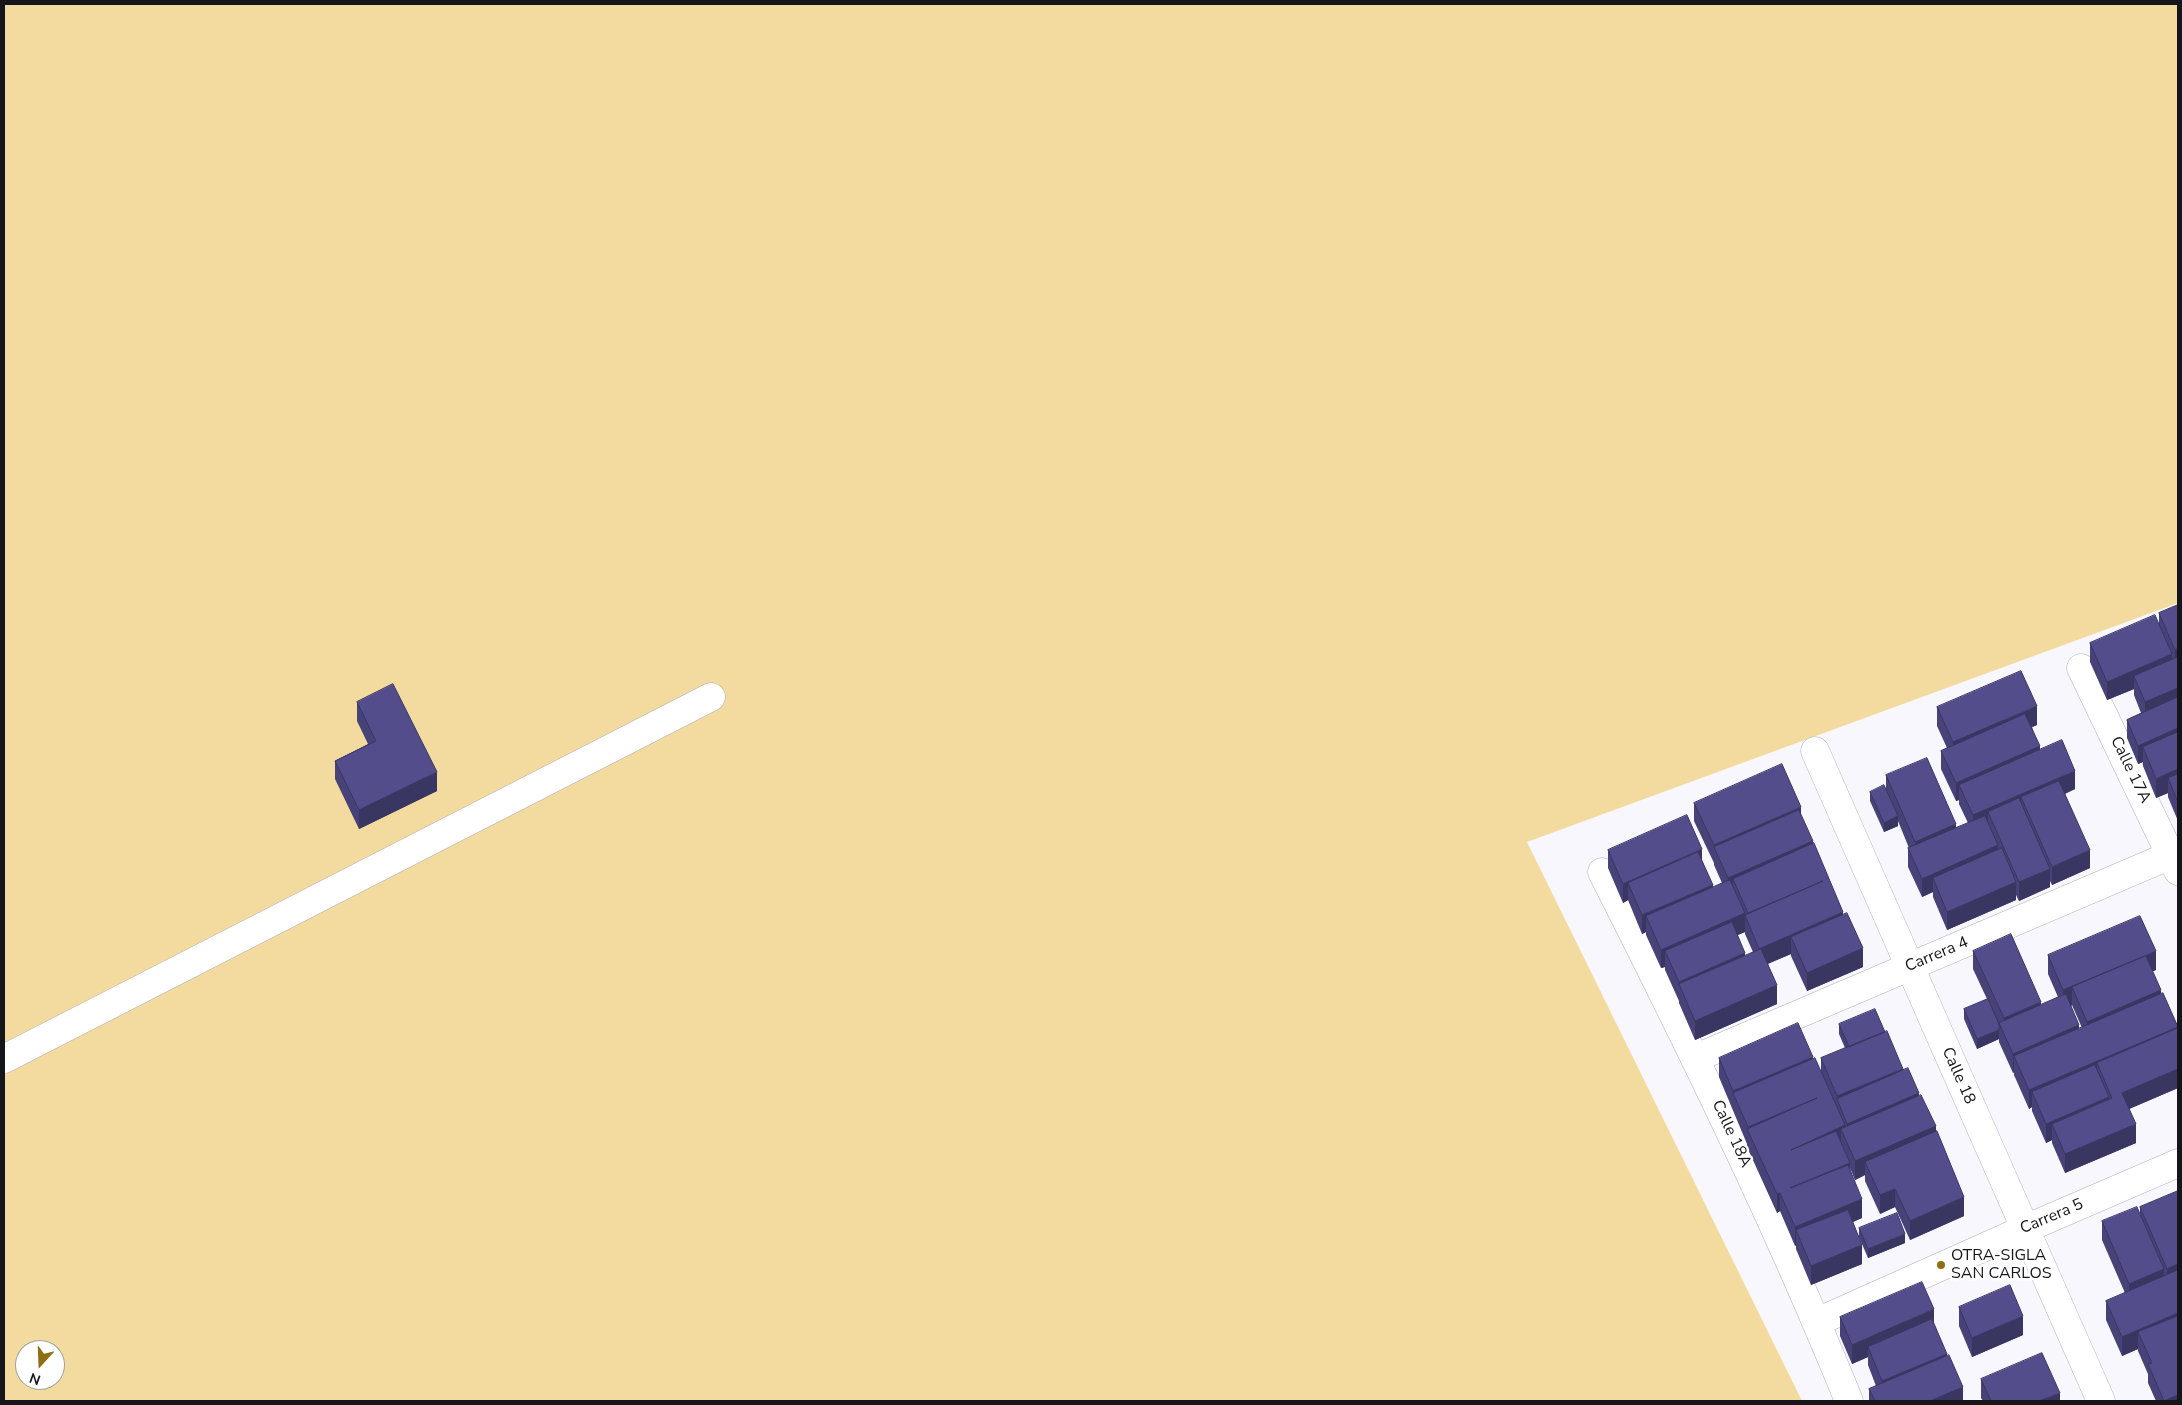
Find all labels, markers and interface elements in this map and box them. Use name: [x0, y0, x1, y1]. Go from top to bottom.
street label: Calle 17A: [2106, 733, 2154, 807]
street label: Carrera 4: [1903, 933, 1971, 977]
street label: Calle 18: [1937, 1045, 1979, 1107]
street label: Calle 18A: [1707, 1097, 1755, 1171]
street label: Carrera 5: [2018, 1195, 2086, 1239]
place label: OTRA-SIGLA SAN CARLOS: [1951, 1246, 2051, 1284]
marker: OTRA-SIGLA SAN CARLOS: [1935, 1259, 1947, 1271]
north arrow: [15, 1340, 65, 1390]
text: N: [27, 1368, 43, 1389]

